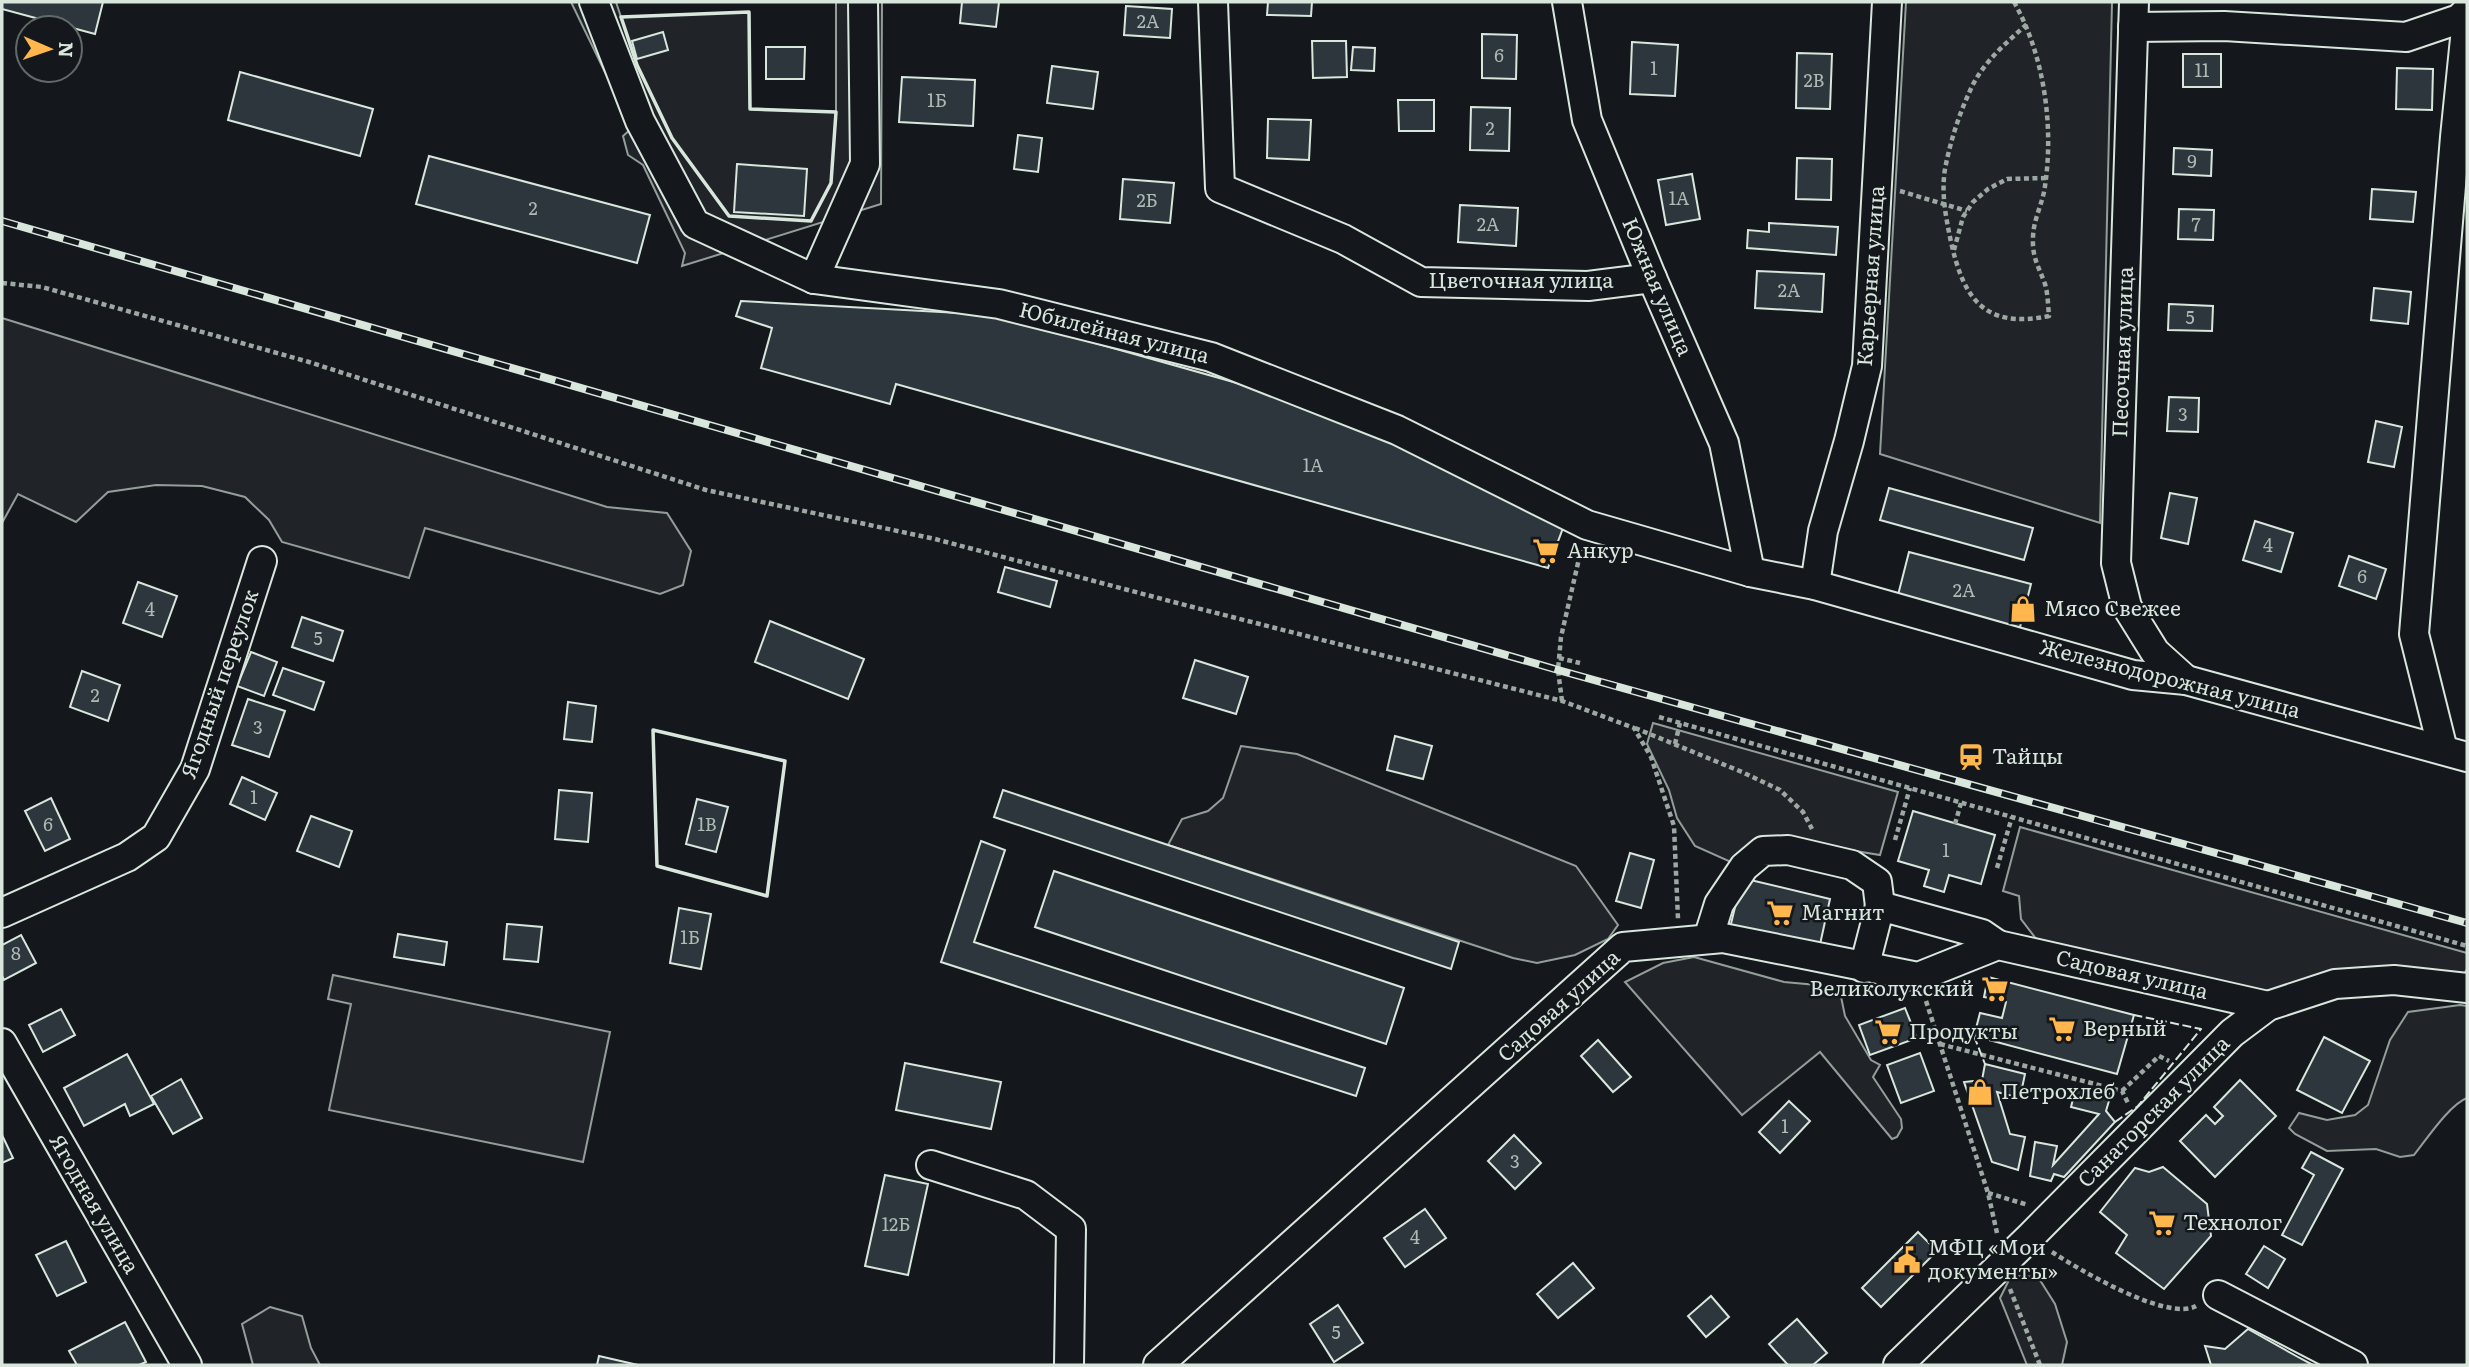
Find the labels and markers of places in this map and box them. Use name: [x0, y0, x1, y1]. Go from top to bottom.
place label: Анкур: [1567, 533, 1634, 564]
supermarket icon: Анкур: [1531, 536, 1561, 566]
place label: Мясо Свежее: [2044, 591, 2181, 622]
shop icon: Мясо Свежее: [2008, 594, 2038, 624]
place label: Тайцы: [1992, 739, 2063, 770]
station icon: Тайцы: [1956, 742, 1986, 772]
place label: Магнит: [1801, 895, 1885, 926]
supermarket icon: Магнит: [1765, 898, 1795, 928]
place label: Великолукский: [1810, 971, 1974, 1002]
supermarket icon: Великолукский: [1980, 974, 2010, 1004]
place label: Верный: [2083, 1011, 2167, 1042]
place label: Продукты: [1909, 1014, 2018, 1045]
supermarket icon: Верный: [2047, 1014, 2077, 1044]
supermarket icon: Продукты: [1873, 1017, 1903, 1047]
place label: Петрохлеб: [2001, 1074, 2115, 1105]
shop icon: Петрохлеб: [1965, 1077, 1995, 1107]
place label: Технолог: [2183, 1205, 2282, 1236]
supermarket icon: Технолог: [2147, 1208, 2177, 1238]
place label: МФЦ «Мои документы»: [1928, 1230, 2058, 1285]
public building icon: МФЦ «Мои документы»: [1892, 1245, 1922, 1275]

